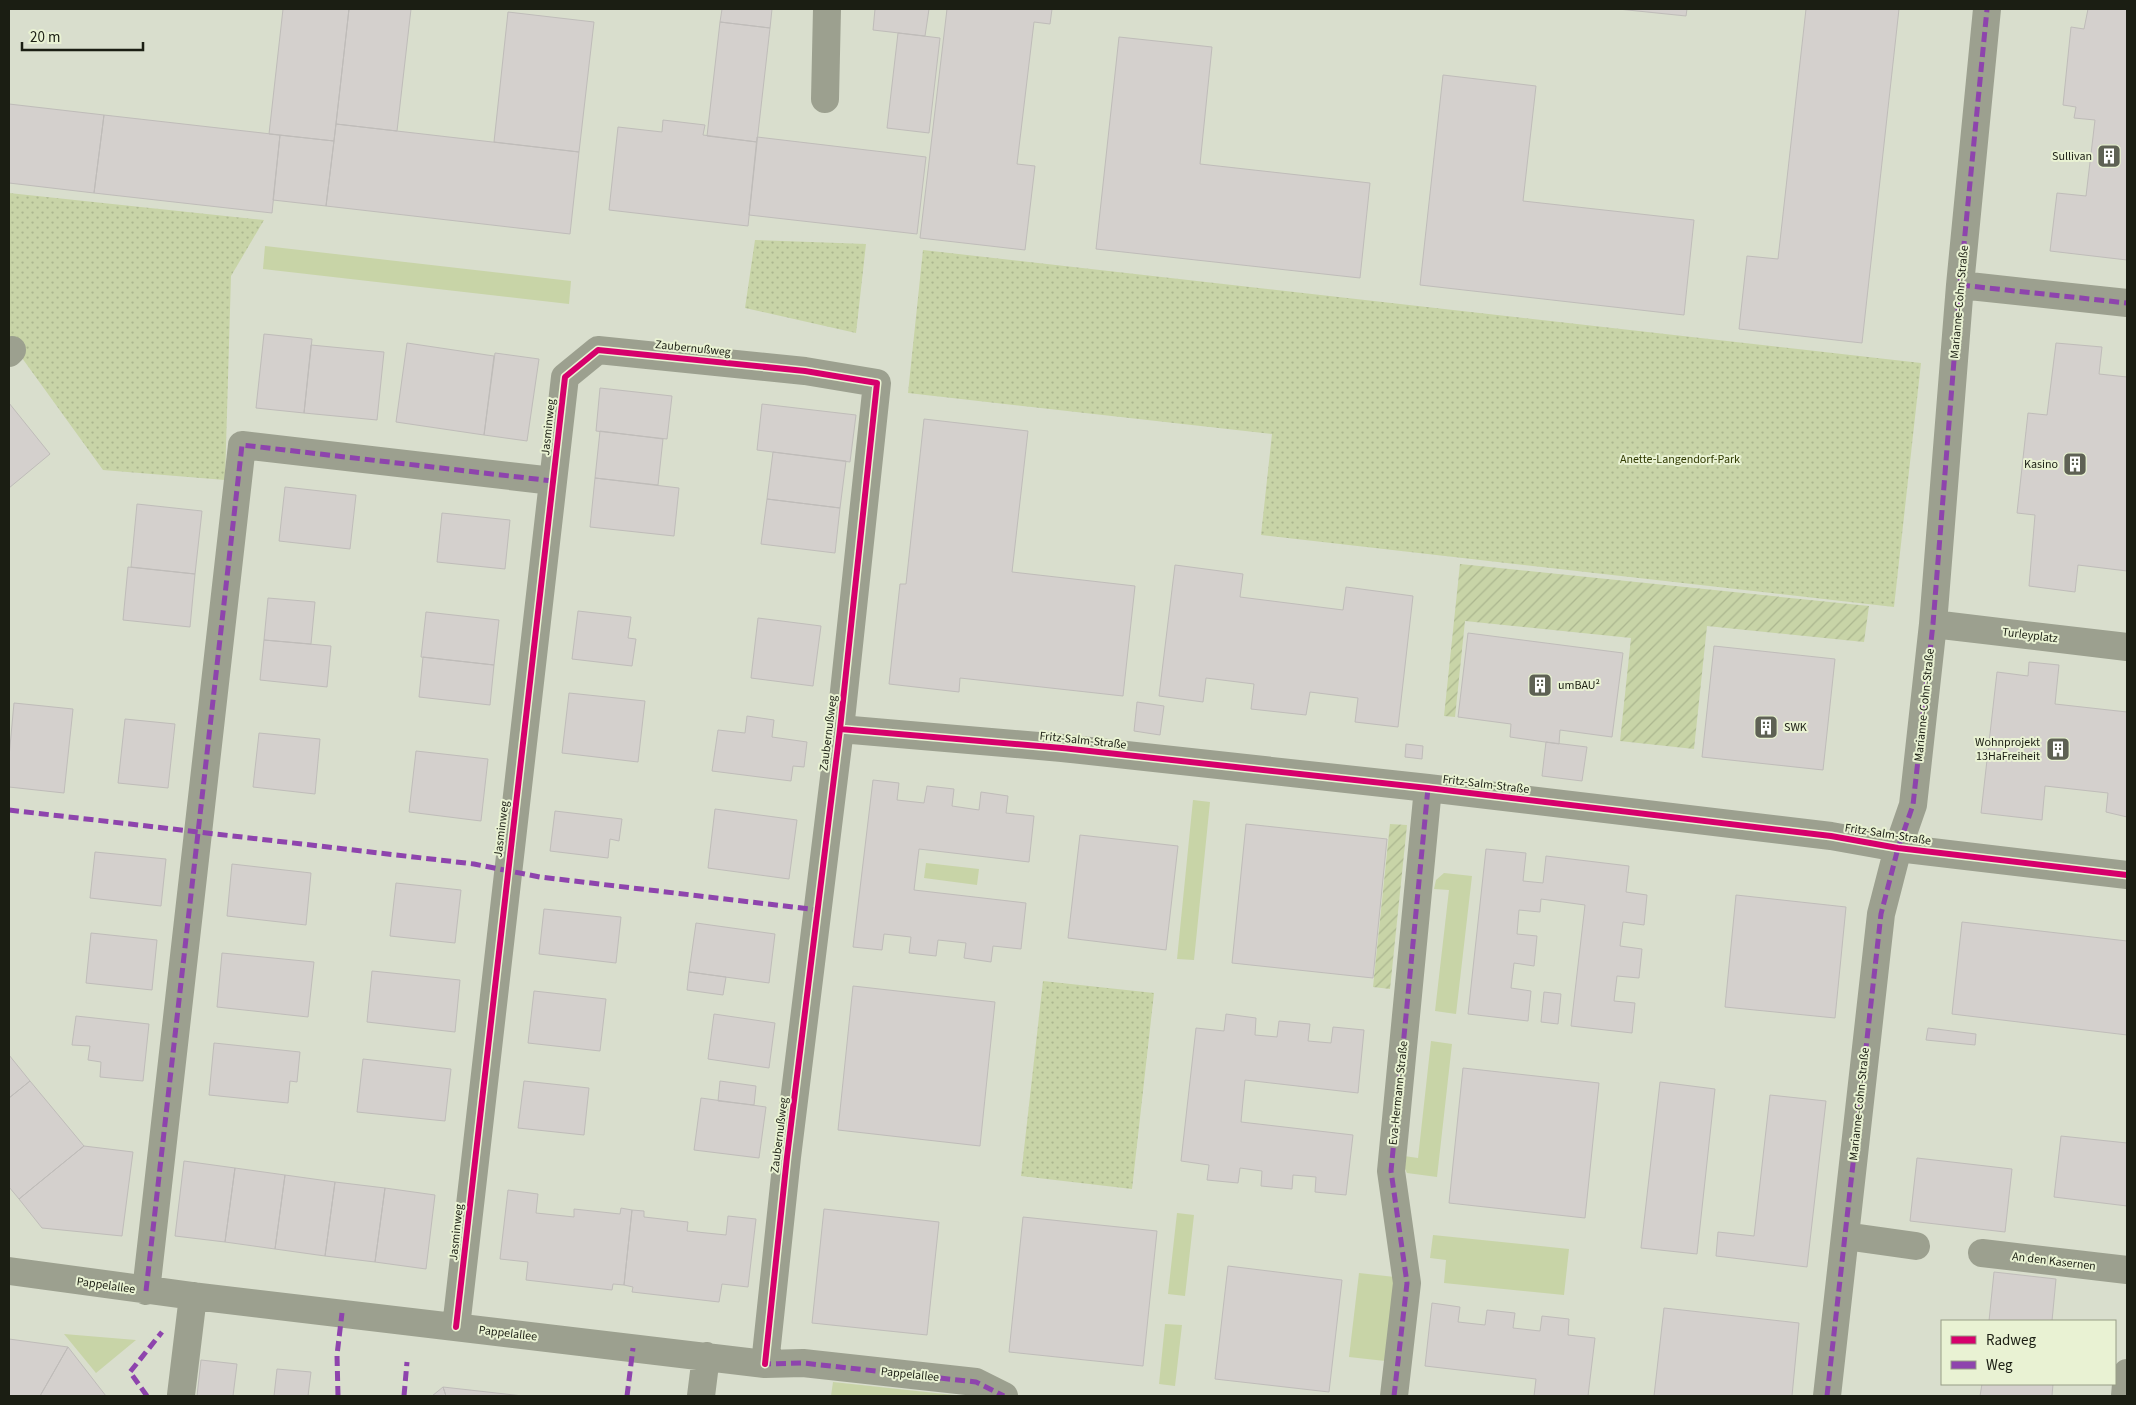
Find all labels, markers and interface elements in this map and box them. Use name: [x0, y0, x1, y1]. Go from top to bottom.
scale bar: [22, 20, 144, 52]
text: 20 m: [30, 27, 60, 48]
building icon: Sullivan: [2096, 143, 2122, 169]
place label: Sullivan: [2052, 148, 2092, 165]
street label: Marianne-Cohn-Straße: [1946, 245, 1973, 359]
street label: Zaubernußweg: [654, 336, 732, 361]
street label: Jasminweg: [537, 398, 560, 456]
park label: Anette-Langendorf-Park: [1620, 451, 1740, 468]
building icon: Kasino: [2062, 451, 2088, 477]
place label: Kasino: [2024, 456, 2058, 473]
street label: Turleyplatz: [2001, 624, 2059, 647]
street label: Marianne-Cohn-Straße: [1910, 648, 1939, 763]
building icon: umBAU²: [1527, 672, 1553, 698]
place label: umBAU²: [1558, 677, 1600, 694]
street label: Zaubernußweg: [815, 694, 842, 772]
building icon: SWK: [1753, 714, 1779, 740]
place label: SWK: [1784, 719, 1807, 736]
street label: Fritz-Salm-Straße: [1039, 727, 1127, 754]
place label: Wohnprojekt 13HaFreiheit: [1975, 734, 2040, 765]
building icon: Wohnprojekt 13HaFreiheit: [2045, 736, 2071, 762]
street label: Fritz-Salm-Straße: [1442, 771, 1530, 798]
street label: Jasminweg: [490, 800, 513, 858]
street label: Fritz-Salm-Straße: [1843, 819, 1932, 850]
street label: Eva-Hermann-Straße: [1385, 1040, 1412, 1146]
street label: Marianne-Cohn-Straße: [1845, 1047, 1874, 1162]
street label: Zaubernußweg: [766, 1096, 793, 1174]
street label: Jasminweg: [445, 1203, 468, 1261]
street label: An den Kasernen: [2011, 1248, 2097, 1275]
street label: Pappelallee: [76, 1273, 136, 1298]
legend: [1941, 1320, 2116, 1385]
street label: Pappelallee: [478, 1321, 538, 1346]
text: Radweg: [1986, 1330, 2036, 1351]
text: Weg: [1986, 1355, 2013, 1376]
street label: Pappelallee: [880, 1363, 940, 1386]

